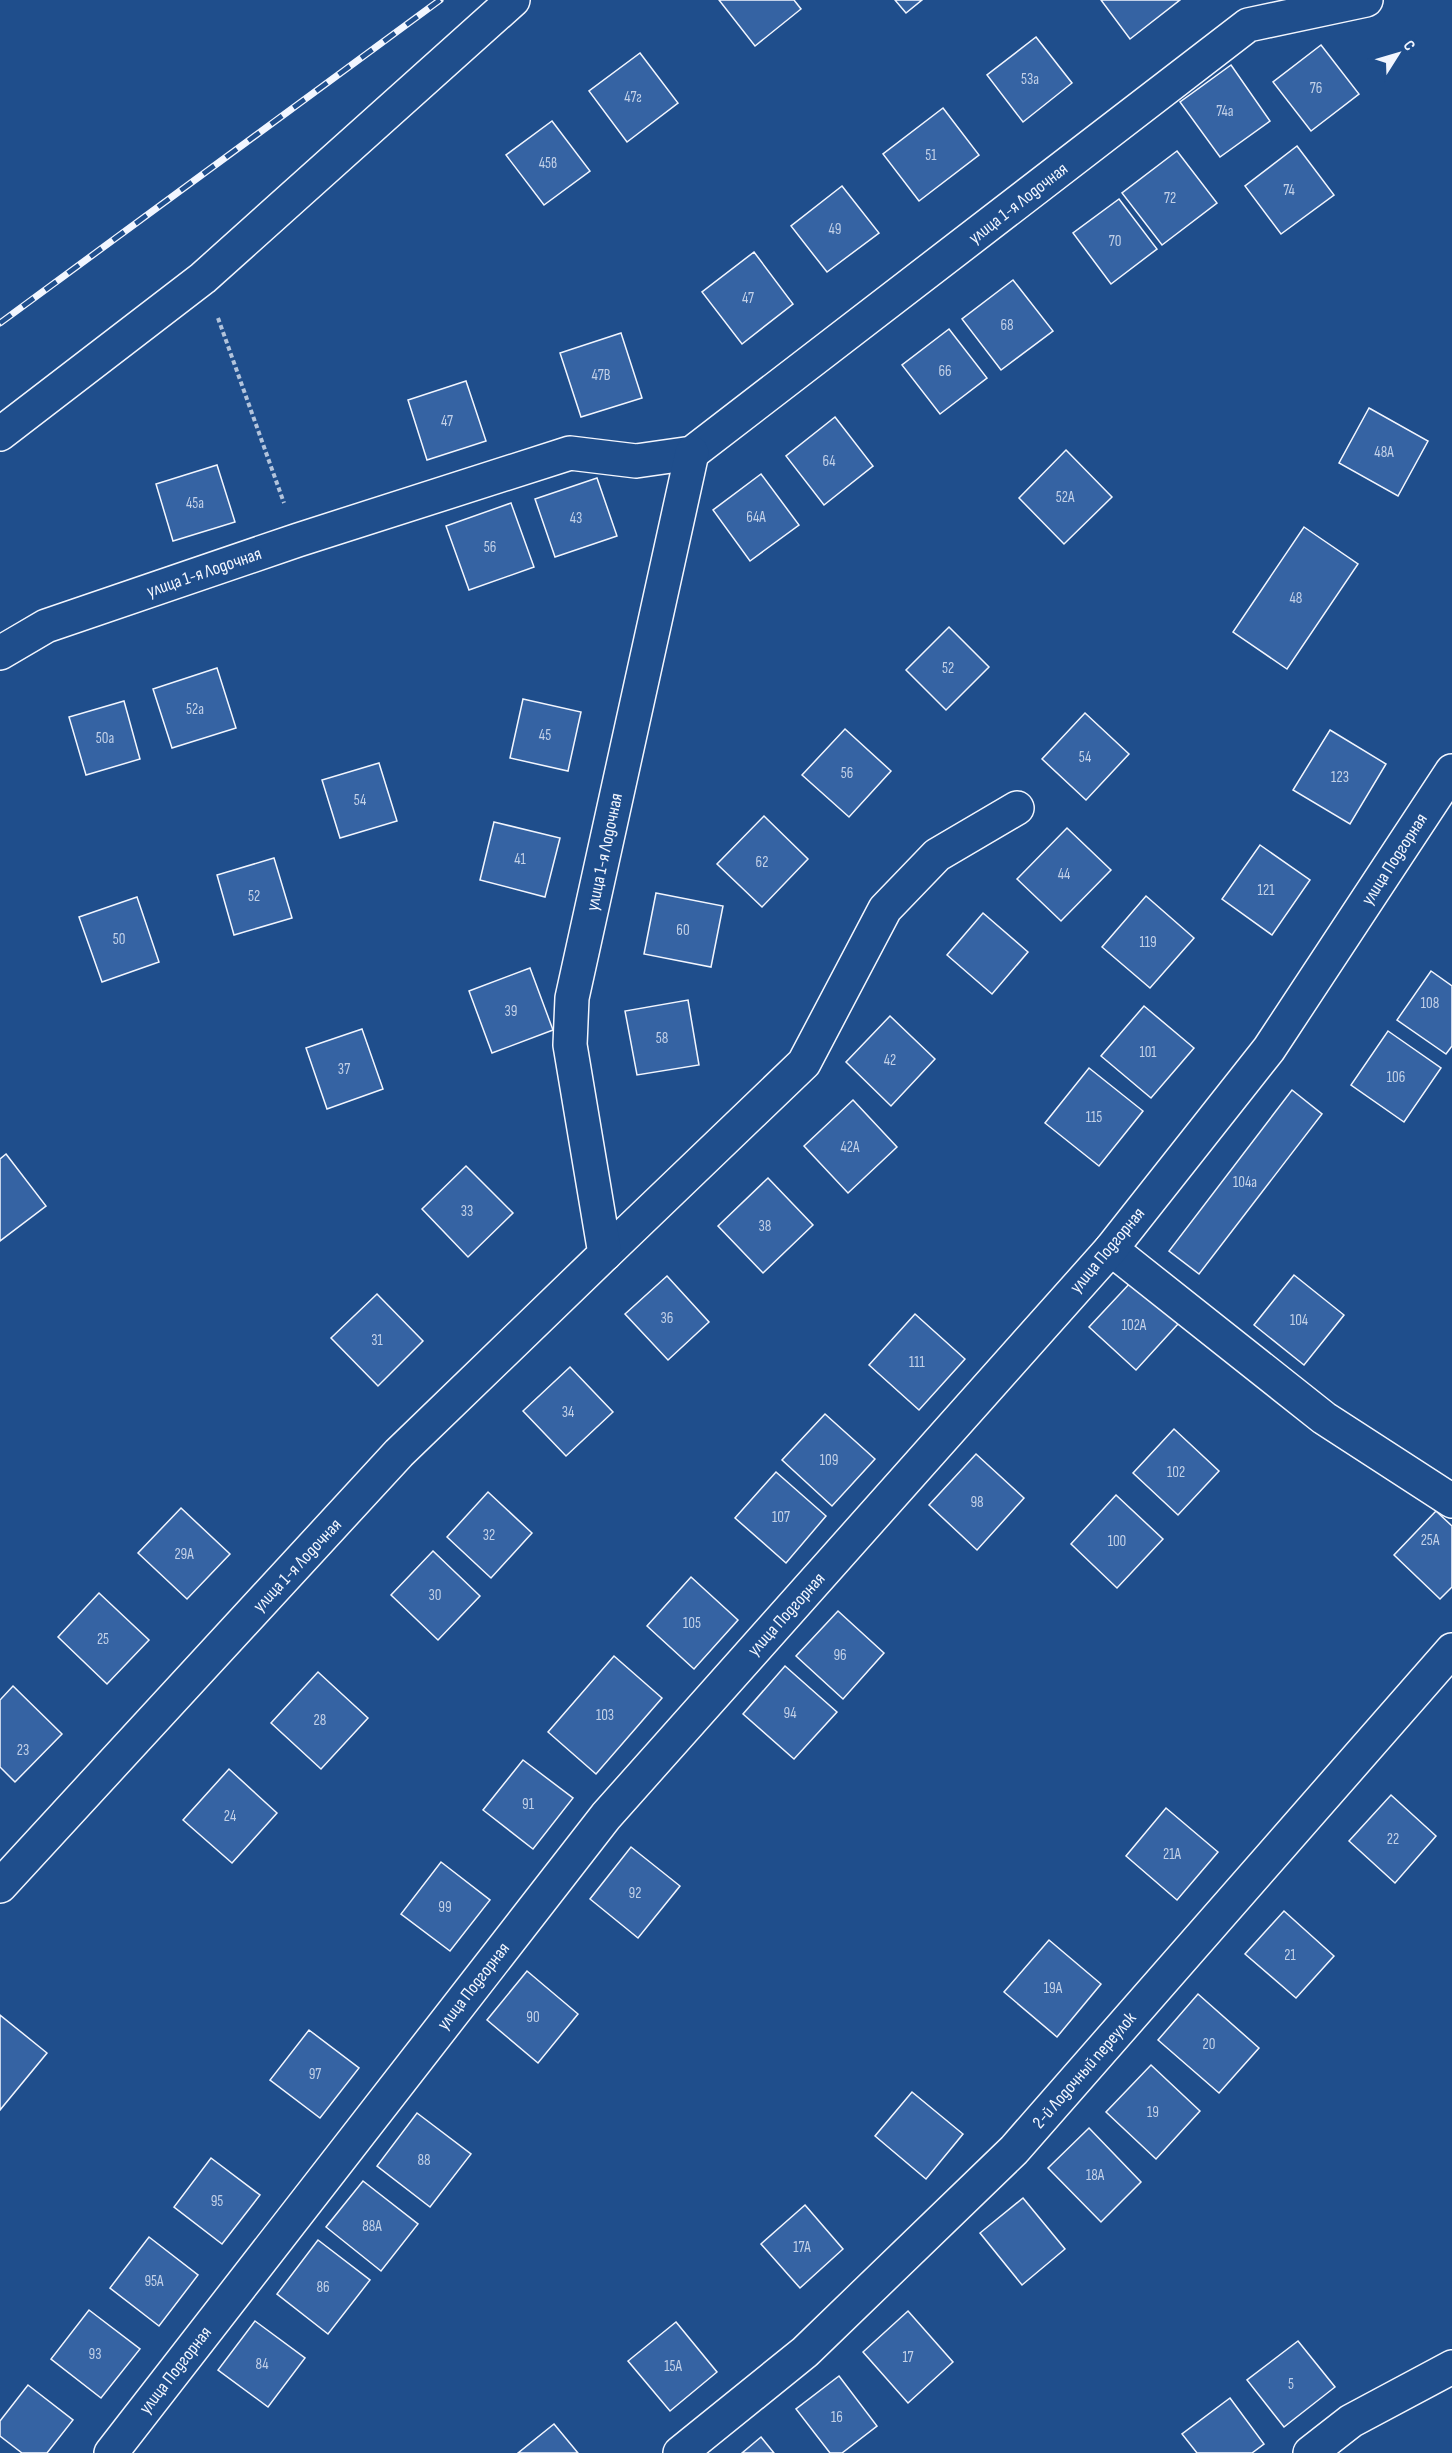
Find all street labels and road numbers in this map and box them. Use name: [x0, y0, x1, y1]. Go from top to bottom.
street label: улица 1-я Лодочная: [965, 158, 1072, 249]
street label: улица 1-я Лодочная: [144, 543, 264, 602]
street label: улица 1-я Лодочная: [582, 791, 627, 913]
street label: улица Подгорная: [1357, 809, 1432, 909]
street label: улица Подгорная: [1066, 1203, 1149, 1297]
street label: улица 1-я Лодочная: [249, 1514, 346, 1616]
street label: улица Подгорная: [743, 1568, 829, 1660]
street label: улица Подгорная: [433, 1938, 514, 2034]
street label: 2-й Лодочный переулок: [1028, 2008, 1141, 2133]
street label: улица Подгорная: [135, 2322, 216, 2418]

